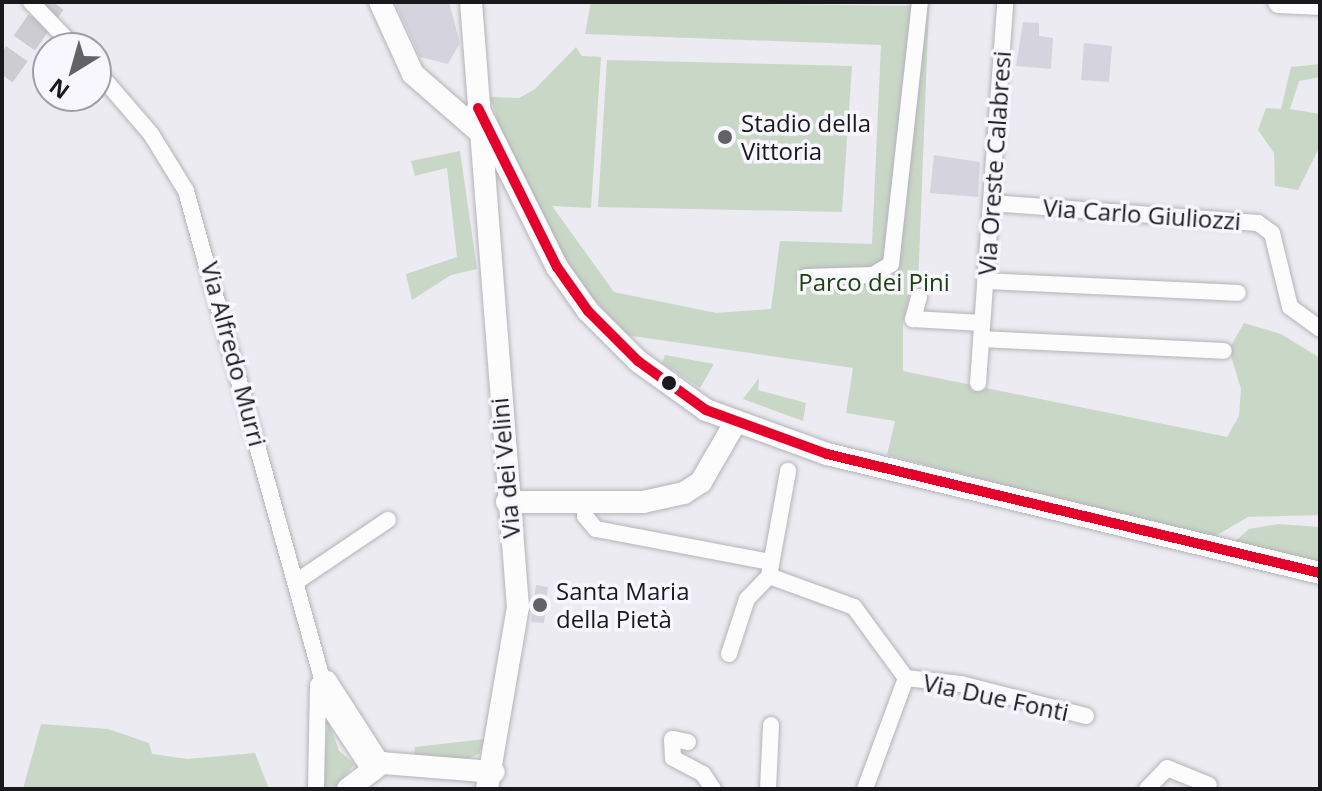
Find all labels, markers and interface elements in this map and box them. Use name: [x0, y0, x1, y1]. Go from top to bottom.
north arrow: [32, 32, 112, 112]
street label: Via Oreste Calabresi: [972, 50, 1016, 276]
text: N: [43, 72, 75, 107]
place label: Stadio della Vittoria: [741, 109, 871, 165]
marker: Stadio della Vittoria: [716, 128, 734, 146]
street label: Via Carlo Giuliozzi: [1042, 193, 1242, 235]
street label: Via Alfredo Murri: [196, 259, 272, 449]
park label: Parco dei Pini: [798, 268, 950, 296]
unlabelled marker: [661, 375, 677, 391]
street label: Via dei Velini: [485, 396, 525, 540]
place label: Santa Maria della Pietà: [556, 577, 689, 633]
marker: Santa Maria della Pietà: [531, 596, 549, 614]
street label: Via Due Fonti: [921, 668, 1071, 726]

